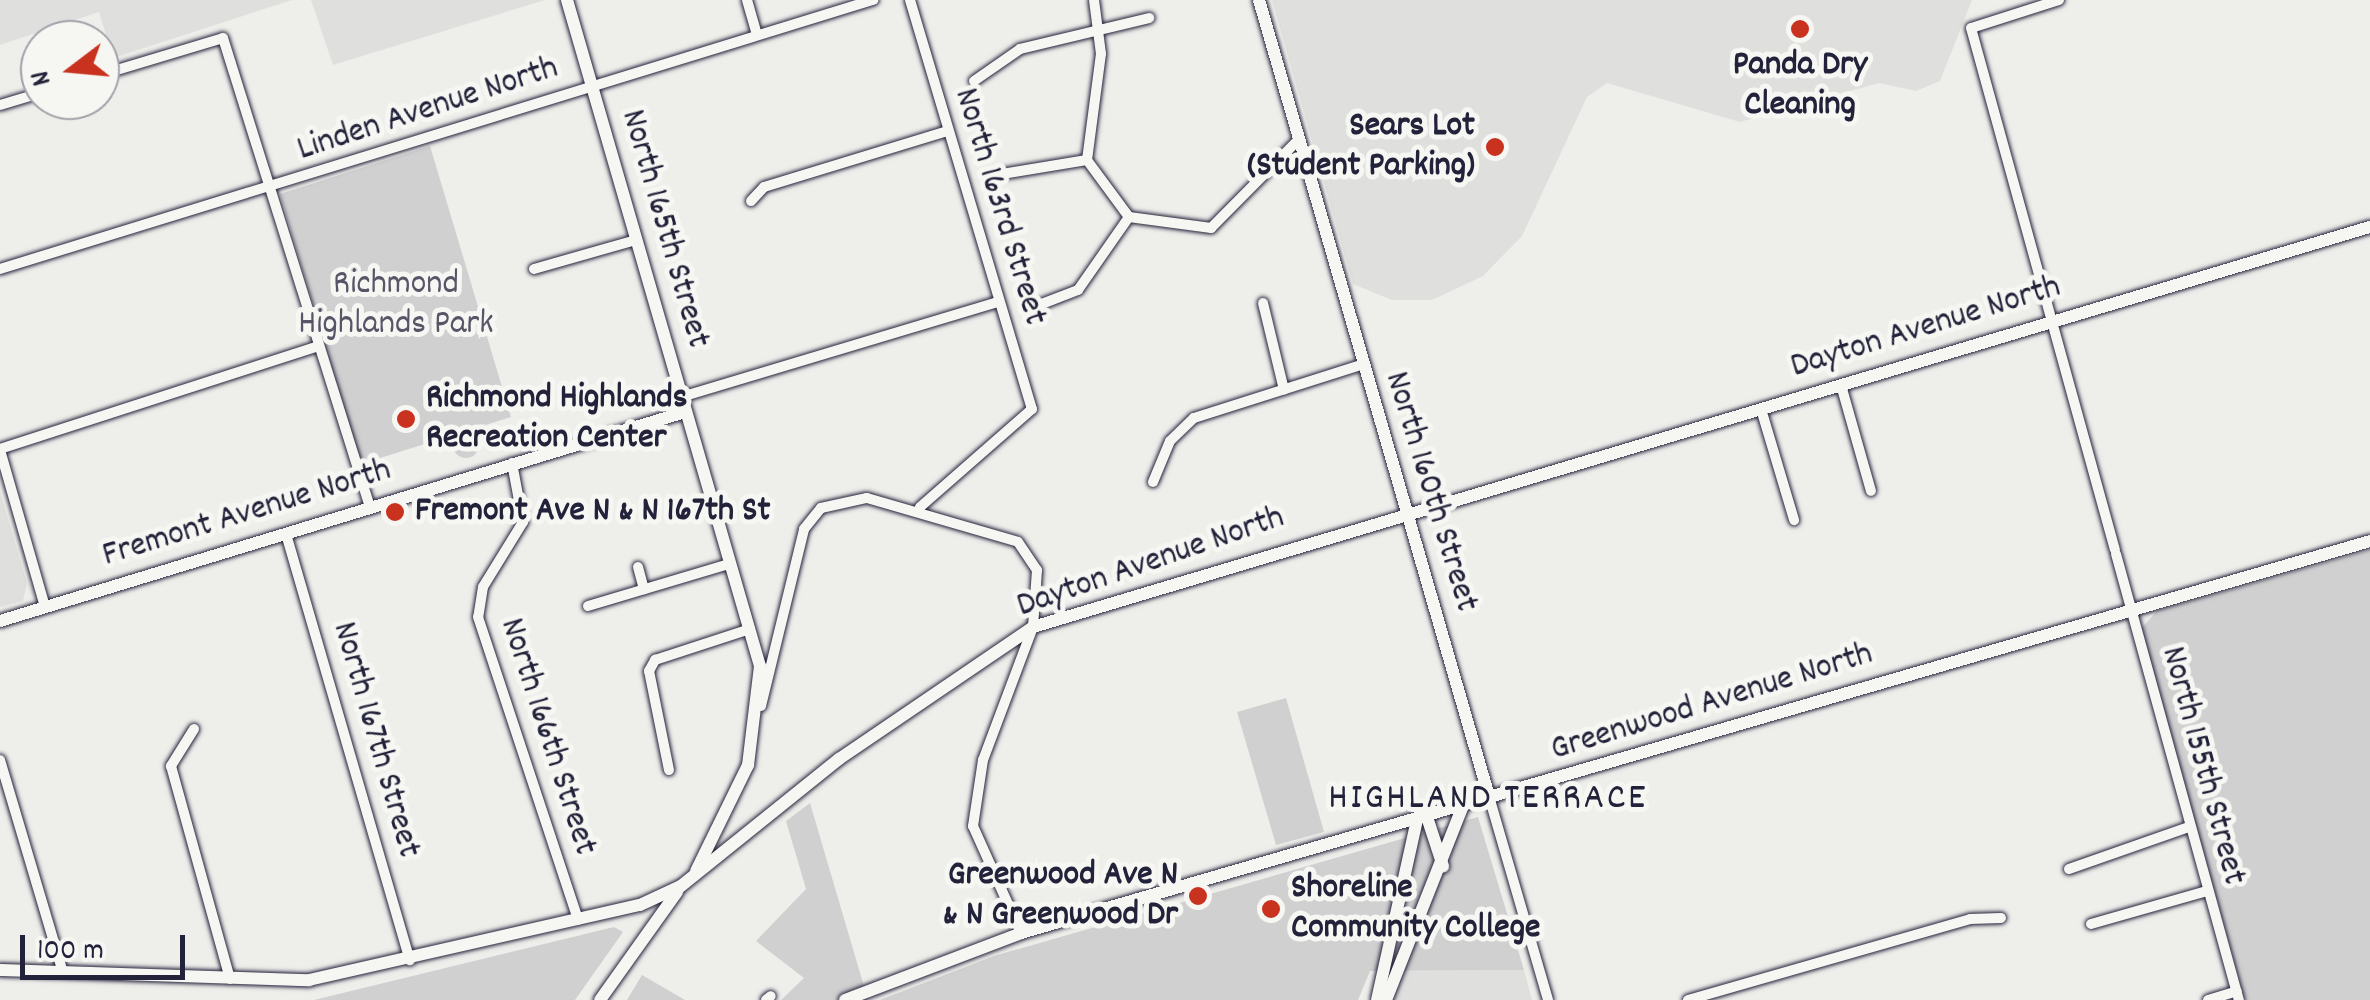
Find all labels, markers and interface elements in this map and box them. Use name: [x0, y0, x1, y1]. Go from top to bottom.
marker: Panda Dry Cleaning: [1789, 18, 1811, 40]
north arrow: [20, 20, 120, 120]
place label: Panda Dry Cleaning: [1733, 45, 1867, 127]
street label: Linden Avenue North: [292, 48, 564, 172]
text: N: [22, 66, 64, 90]
street label: North 163rd Street: [943, 83, 1055, 331]
street label: North 165th Street: [610, 105, 718, 353]
place label: Sears Lot (Student Parking): [1248, 106, 1475, 188]
marker: Sears Lot (Student Parking): [1484, 136, 1506, 158]
park label: Richmond Highlands Park: [298, 264, 494, 346]
street label: Dayton Avenue North: [1786, 267, 2066, 389]
street label: North 160th Street: [1374, 367, 1486, 617]
place label: Richmond Highlands Recreation Center: [426, 378, 688, 460]
marker: Richmond Highlands Recreation Center: [395, 408, 417, 430]
street label: Fremont Avenue North: [98, 450, 396, 578]
place label: Fremont Ave N & N 167th St: [415, 491, 770, 533]
street label: Dayton Avenue North: [1012, 498, 1290, 628]
marker: Fremont Ave N & N 167th St: [384, 501, 406, 523]
street label: North 166th Street: [489, 613, 605, 861]
street label: North 167th Street: [321, 617, 429, 863]
street label: Greenwood Avenue North: [1546, 634, 1878, 772]
street label: North 155th Street: [2150, 642, 2254, 890]
district label: HIGHLAND TERRACE: [1328, 777, 1648, 823]
place label: Greenwood Ave N & N Greenwood Dr: [942, 855, 1178, 937]
place label: Shoreline Community College: [1291, 868, 1540, 950]
marker: Greenwood Ave N & N Greenwood Dr: [1187, 885, 1209, 907]
marker: Shoreline Community College: [1260, 898, 1282, 920]
scale bar: [25, 915, 190, 977]
text: 100 m: [37, 931, 104, 974]

